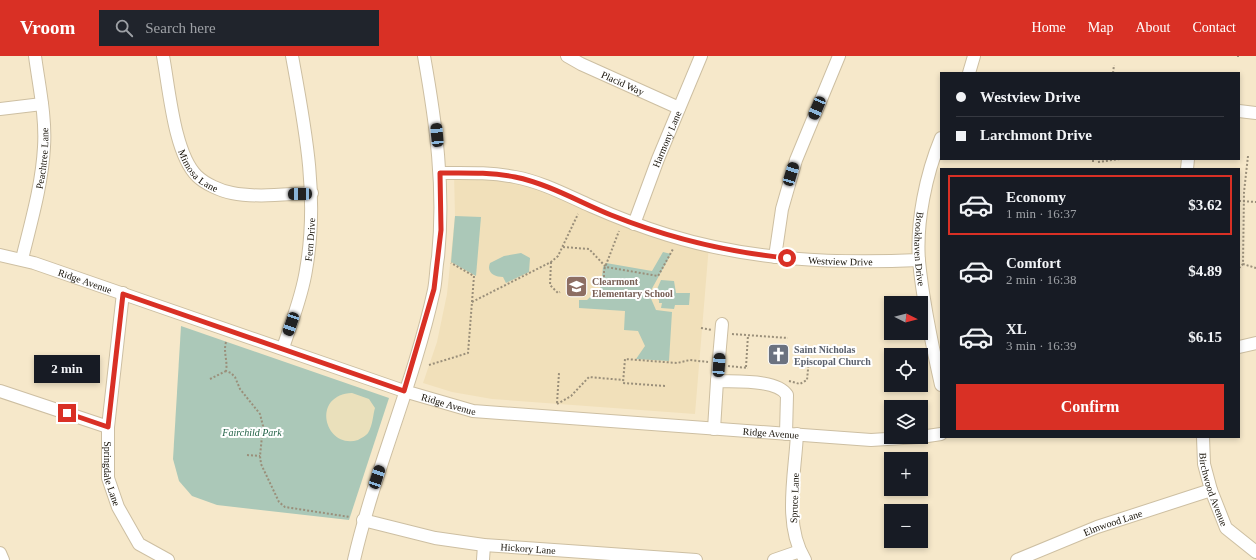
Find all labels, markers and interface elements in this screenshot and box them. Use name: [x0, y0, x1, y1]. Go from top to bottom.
search box: [99, 10, 379, 46]
text: Vroom: [20, 17, 75, 38]
icon: search: [113, 17, 135, 39]
text: Search here: [145, 20, 216, 36]
text: Home: [1032, 20, 1066, 35]
text: Map: [1088, 20, 1113, 35]
text: About: [1135, 20, 1170, 35]
text: Contact: [1192, 20, 1236, 35]
street label: Placid Way: [600, 69, 646, 98]
text: Westview Drive: [980, 89, 1080, 105]
car: [807, 95, 827, 121]
street label: Harmony Lane: [650, 109, 684, 169]
car: [430, 123, 444, 147]
street label: Peachtree Lane: [34, 127, 50, 190]
text: Larchmont Drive: [980, 127, 1092, 143]
street label: Mimosa Lane: [176, 148, 220, 194]
car: [782, 161, 800, 187]
icon: car: [958, 187, 994, 223]
car: [288, 188, 312, 200]
text: Economy: [1006, 189, 1066, 205]
text: $3.62: [1188, 197, 1222, 213]
text: 1 min · 16:37: [1006, 206, 1076, 221]
street label: Brookhaven Drive: [912, 211, 927, 287]
street label: Fern Drive: [302, 217, 317, 262]
route start: [778, 249, 796, 267]
icon: car: [958, 253, 994, 289]
street label: Westview Drive: [808, 255, 873, 267]
text: Comfort: [1006, 255, 1061, 271]
text: $4.89: [1188, 263, 1222, 279]
street label: Ridge Avenue: [57, 267, 114, 296]
text: 2 min · 16:38: [1006, 272, 1076, 287]
school or university icon: Clearmont Elementary School: [564, 274, 590, 300]
place label: Clearmont Elementary School: [592, 276, 673, 299]
north arrow: [884, 296, 928, 340]
map controls: [884, 296, 928, 548]
car: [281, 311, 301, 337]
icon: car: [958, 319, 994, 355]
text: XL: [1006, 321, 1027, 337]
text: $6.15: [1188, 329, 1222, 345]
text: 3 min · 16:39: [1006, 338, 1076, 353]
church icon: Saint Nicholas Episcopal Church: [766, 342, 792, 368]
place label: Saint Nicholas Episcopal Church: [794, 344, 871, 367]
button: locate: [884, 348, 928, 392]
car: [712, 353, 726, 377]
callout: 2 min: [34, 355, 100, 383]
text: 2 min: [51, 361, 83, 376]
button: Confirm: [956, 384, 1224, 430]
street label: Ridge Avenue: [420, 391, 477, 417]
button: layers: [884, 400, 928, 444]
route end: [58, 404, 76, 422]
street label: Ridge Avenue: [742, 426, 800, 441]
park label: Fairchild Park: [221, 427, 282, 438]
street label: Springdale Lane: [102, 441, 122, 508]
button: +: [884, 452, 928, 496]
street label: Birchwood Avenue: [1198, 452, 1230, 528]
car: [368, 464, 386, 490]
street label: Spruce Lane: [788, 472, 801, 523]
button: −: [884, 504, 928, 548]
street label: Elmwood Lane: [1082, 508, 1144, 538]
street label: Hickory Lane: [500, 541, 557, 556]

